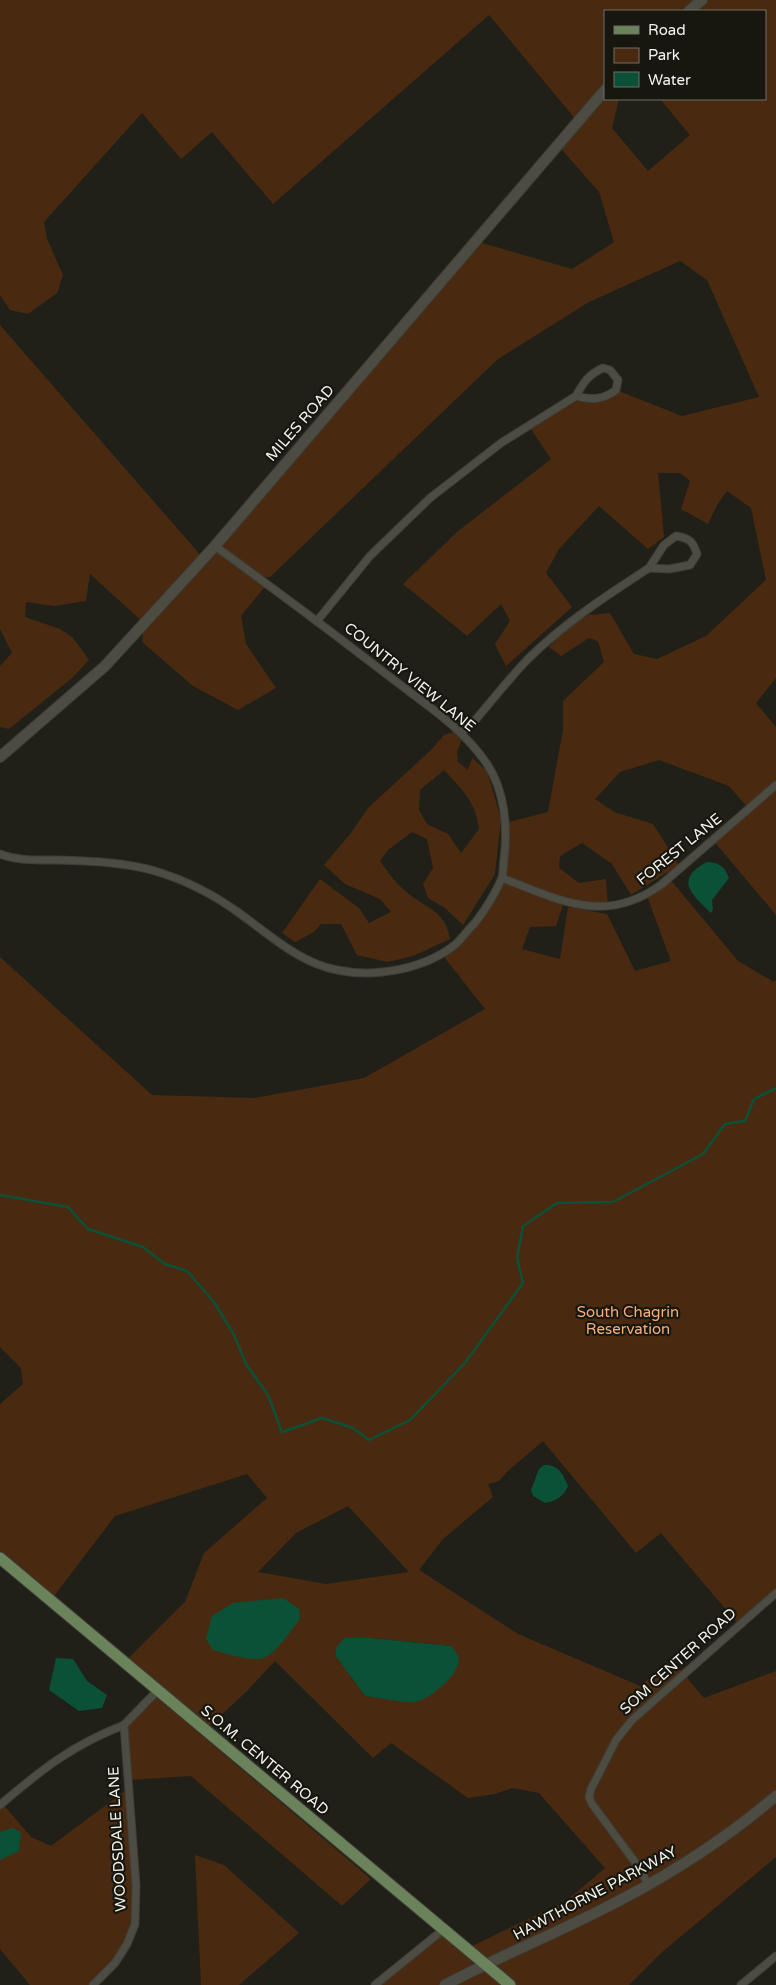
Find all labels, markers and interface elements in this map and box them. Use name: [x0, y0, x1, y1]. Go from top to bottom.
legend: [604, 10, 766, 100]
text: Road: [648, 21, 686, 39]
text: Park: [648, 46, 680, 64]
text: Water: [648, 71, 691, 89]
street label: MILES ROAD: [262, 381, 338, 465]
street label: COUNTRY VIEW LANE: [341, 619, 479, 735]
street label: FOREST LANE: [633, 809, 725, 889]
park label: South Chagrin Reservation: [577, 1303, 679, 1338]
street label: SOM CENTER ROAD: [616, 1604, 740, 1718]
street label: S.O.M. CENTER ROAD: [197, 1701, 333, 1819]
street label: WOODSDALE LANE: [104, 1766, 130, 1912]
street label: HAWTHORNE PARKWAY: [510, 1842, 680, 1944]

